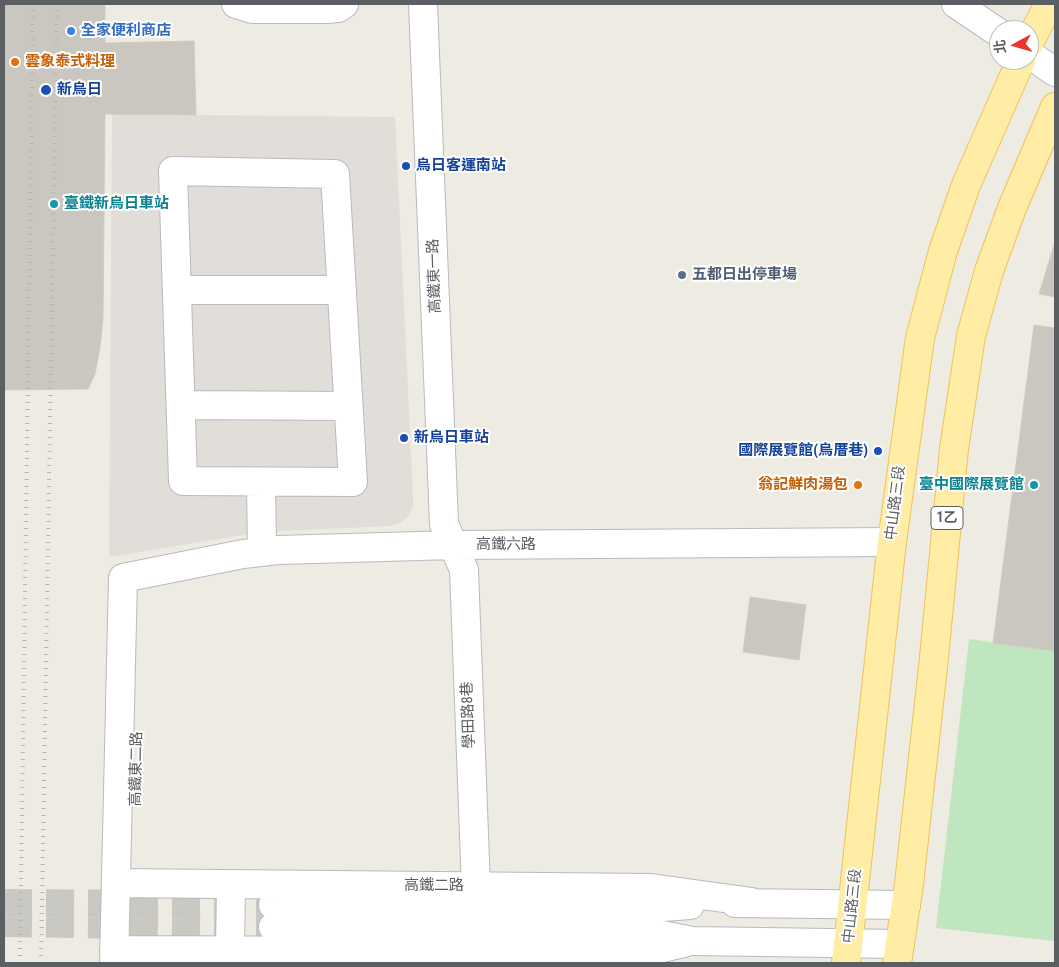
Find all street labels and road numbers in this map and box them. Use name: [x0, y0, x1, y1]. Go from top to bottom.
street label: 高鐵東一路: [425, 238, 445, 314]
street label: 中山路三段: [882, 465, 910, 541]
road number: 1乙: [931, 506, 963, 530]
street label: 高鐵六路: [476, 536, 536, 554]
street label: 學田路8巷: [459, 681, 479, 749]
street label: 高鐵東二路: [127, 731, 147, 807]
street label: 中山路三段: [840, 868, 866, 944]
street label: 高鐵二路: [404, 877, 464, 895]

